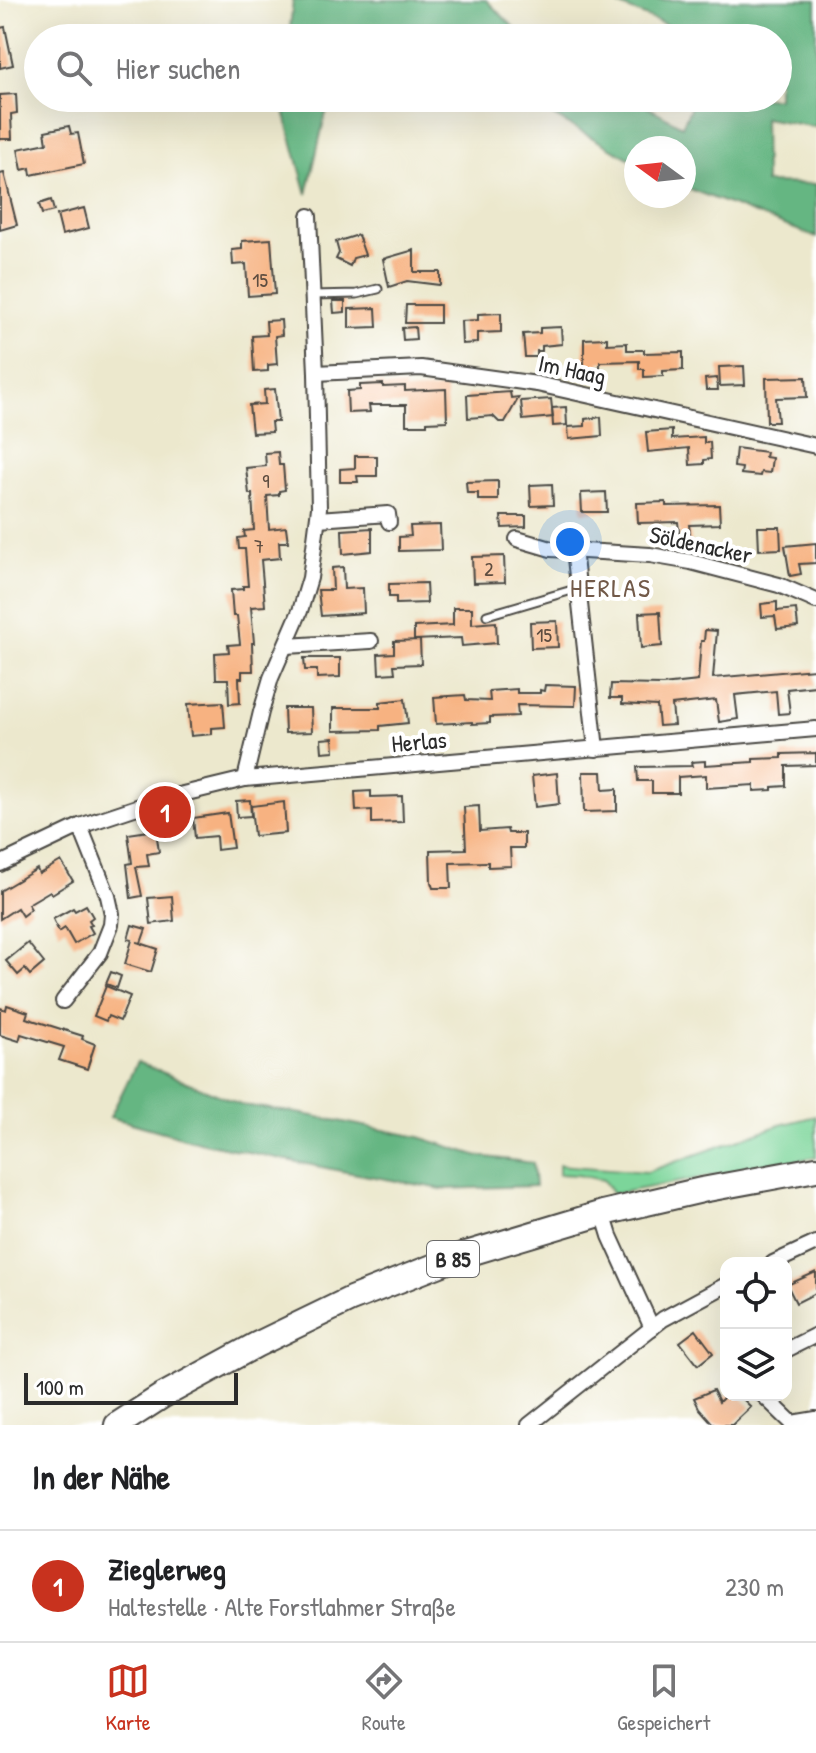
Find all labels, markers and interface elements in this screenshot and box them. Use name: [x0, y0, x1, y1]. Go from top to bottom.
search box: [24, 24, 792, 112]
icon: search: [52, 46, 96, 90]
text: Hier suchen: [116, 48, 240, 88]
north arrow: [624, 136, 696, 208]
house number: 15: [252, 266, 268, 293]
street label: Im Haag: [536, 346, 609, 392]
house number: 9: [262, 467, 270, 494]
street label: Söldenacker: [647, 518, 756, 571]
your location: [550, 522, 590, 562]
house number: 7: [254, 532, 264, 559]
house number: 2: [484, 555, 494, 582]
district label: HERLAS: [570, 570, 652, 605]
house number: 15: [536, 621, 552, 648]
street label: Herlas: [390, 723, 448, 759]
pin: 1: [139, 782, 191, 842]
road number: B 85: [427, 1241, 479, 1277]
map controls: [720, 1257, 792, 1401]
button: locate: [720, 1257, 792, 1329]
button: layers: [720, 1329, 792, 1401]
scale bar: [24, 1369, 238, 1405]
text: 100 m: [36, 1372, 84, 1402]
text: In der Nähe: [32, 1454, 170, 1500]
text: Zieglerweg: [108, 1549, 226, 1589]
text: 1: [53, 1569, 63, 1604]
text: 230 m: [725, 1569, 784, 1604]
text: Haltestelle · Alte Forstlahmer Straße: [108, 1589, 456, 1624]
tab: Karte: [106, 1659, 151, 1737]
tab: Route: [362, 1659, 406, 1737]
tab: Gespeichert: [617, 1659, 710, 1737]

